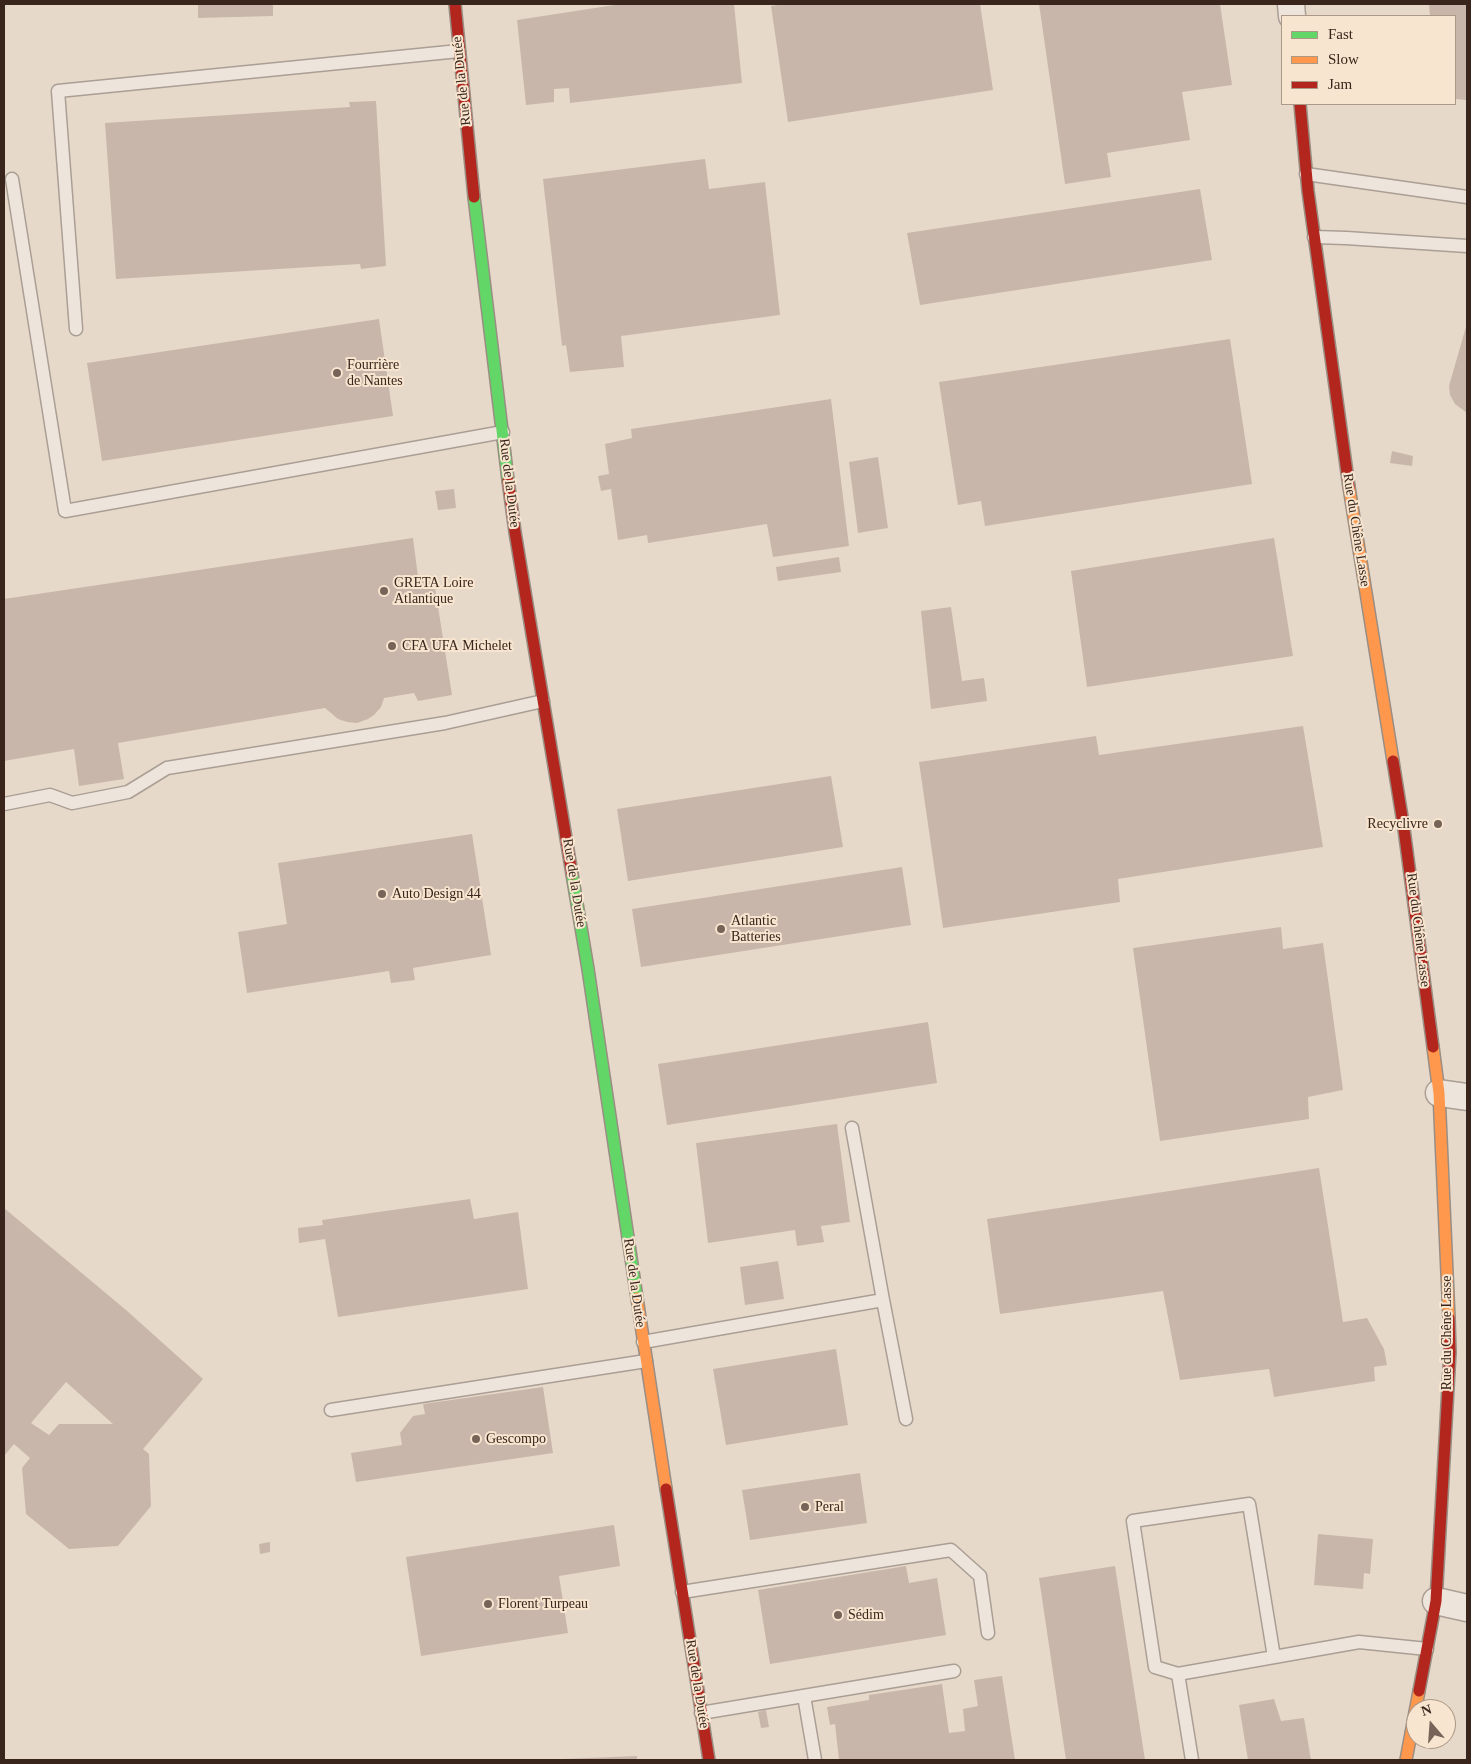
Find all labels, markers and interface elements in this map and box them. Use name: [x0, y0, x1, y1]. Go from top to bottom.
legend: [1281, 15, 1456, 105]
text: Fast: [1328, 26, 1353, 42]
street label: Rue de la Dutée: [449, 35, 475, 127]
text: Slow: [1328, 51, 1359, 67]
text: Jam: [1328, 76, 1352, 92]
place label: Fourrière de Nantes: [347, 357, 403, 390]
marker: Fourrière de Nantes: [331, 367, 343, 379]
street label: Rue de la Dutée: [495, 437, 523, 529]
street label: Rue du Chêne Lasse: [1339, 472, 1373, 588]
place label: GRETA Loire Atlantique: [394, 575, 473, 608]
marker: GRETA Loire Atlantique: [378, 585, 390, 597]
place label: CFA UFA Michelet: [402, 638, 512, 654]
marker: CFA UFA Michelet: [386, 640, 398, 652]
place label: Recyclivre: [1367, 816, 1428, 832]
marker: Recyclivre: [1432, 818, 1444, 830]
street label: Rue de la Dutée: [559, 837, 589, 929]
street label: Rue du Chêne Lasse: [1403, 872, 1433, 988]
place label: Auto Design 44: [392, 886, 481, 902]
marker: Auto Design 44: [376, 888, 388, 900]
place label: Atlantic Batteries: [731, 913, 781, 946]
marker: Atlantic Batteries: [715, 923, 727, 935]
street label: Rue de la Dutée: [619, 1237, 649, 1329]
street label: Rue du Chêne Lasse: [1439, 1276, 1455, 1390]
place label: Gescompo: [486, 1431, 546, 1447]
marker: Gescompo: [470, 1433, 482, 1445]
place label: Peral: [815, 1499, 844, 1515]
marker: Peral: [799, 1501, 811, 1513]
place label: Florent Turpeau: [498, 1596, 588, 1612]
marker: Florent Turpeau: [482, 1598, 494, 1610]
place label: Sédim: [848, 1607, 884, 1623]
marker: Sédim: [832, 1609, 844, 1621]
street label: Rue de la Dutée: [682, 1638, 712, 1730]
north arrow: [1406, 1699, 1456, 1749]
text: N: [1419, 1702, 1434, 1719]

